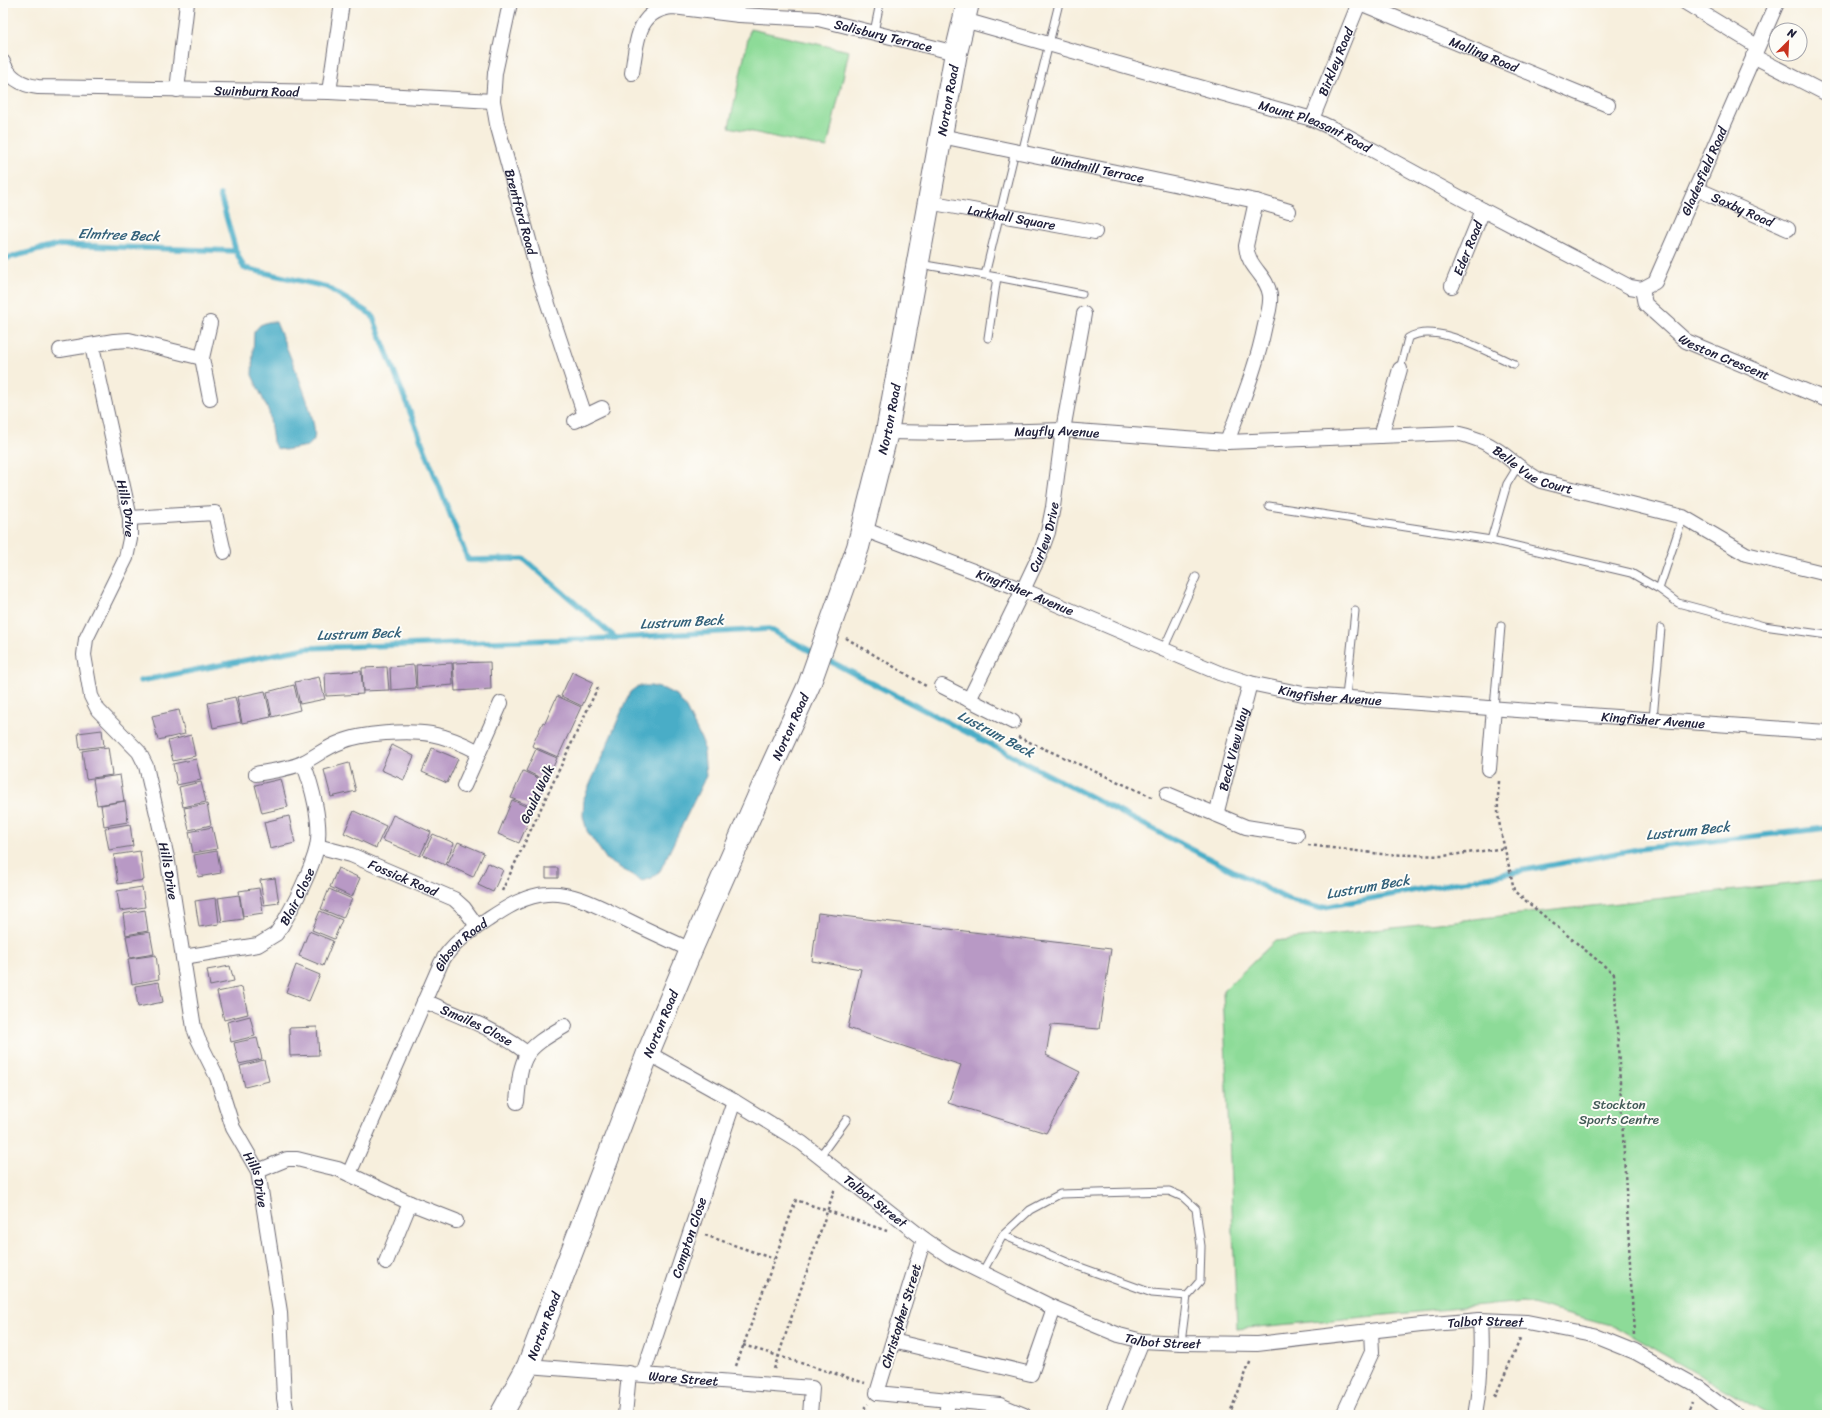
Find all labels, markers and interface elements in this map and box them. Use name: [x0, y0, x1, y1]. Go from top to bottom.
street label: Salisbury Terrace: [832, 12, 935, 58]
north arrow: [1768, 22, 1808, 62]
street label: Birkley Road: [1311, 23, 1360, 99]
text: N: [1784, 23, 1800, 44]
street label: Malling Road: [1446, 29, 1523, 79]
street label: Norton Road: [930, 62, 965, 138]
street label: Swinburn Road: [214, 79, 301, 103]
street label: Mount Pleasant Road: [1256, 93, 1377, 159]
street label: Gladesfield Road: [1674, 122, 1734, 219]
street label: Windmill Terrace: [1049, 148, 1147, 189]
street label: Brentford Road: [498, 166, 544, 258]
street label: Saxby Road: [1708, 185, 1779, 233]
street label: Larkhall Square: [966, 198, 1058, 236]
street label: Eder Road: [1446, 216, 1489, 279]
water label: Elmtree Beck: [78, 221, 162, 249]
street label: Weston Crescent: [1673, 328, 1774, 386]
street label: Norton Road: [870, 381, 907, 457]
street label: Mayfly Avenue: [1014, 418, 1100, 444]
street label: Belle Vue Court: [1488, 438, 1576, 500]
street label: Hills Drive: [110, 477, 142, 537]
street label: Curlew Drive: [1022, 500, 1065, 576]
street label: Kingfisher Avenue: [973, 562, 1078, 622]
water label: Lustrum Beck: [639, 607, 726, 637]
water label: Lustrum Beck: [317, 620, 403, 648]
street label: Kingfisher Avenue: [1276, 678, 1383, 712]
street label: Norton Road: [765, 688, 816, 764]
water label: Lustrum Beck: [953, 703, 1040, 766]
street label: Kingfisher Avenue: [1601, 704, 1706, 735]
street label: Beck View Way: [1211, 705, 1255, 793]
street label: Gould Walk: [513, 761, 561, 827]
water label: Lustrum Beck: [1645, 814, 1733, 848]
street label: Hills Drive: [152, 840, 185, 902]
street label: Fossick Road: [365, 852, 443, 903]
street label: Blair Close: [273, 864, 321, 930]
water label: Lustrum Beck: [1324, 867, 1413, 907]
street label: Gibson Road: [427, 911, 493, 975]
street label: Norton Road: [636, 985, 685, 1061]
street label: Smailes Close: [437, 998, 518, 1052]
park label: Stockton Sports Centre: [1579, 1093, 1659, 1131]
street label: Hills Drive: [237, 1146, 275, 1209]
street label: Talbot Street: [839, 1168, 913, 1234]
street label: Compton Close: [664, 1194, 713, 1281]
street label: Christopher Street: [874, 1261, 928, 1371]
street label: Norton Road: [520, 1287, 567, 1363]
street label: Talbot Street: [1447, 1308, 1525, 1334]
street label: Talbot Street: [1122, 1326, 1202, 1355]
street label: Ware Street: [648, 1364, 720, 1392]

